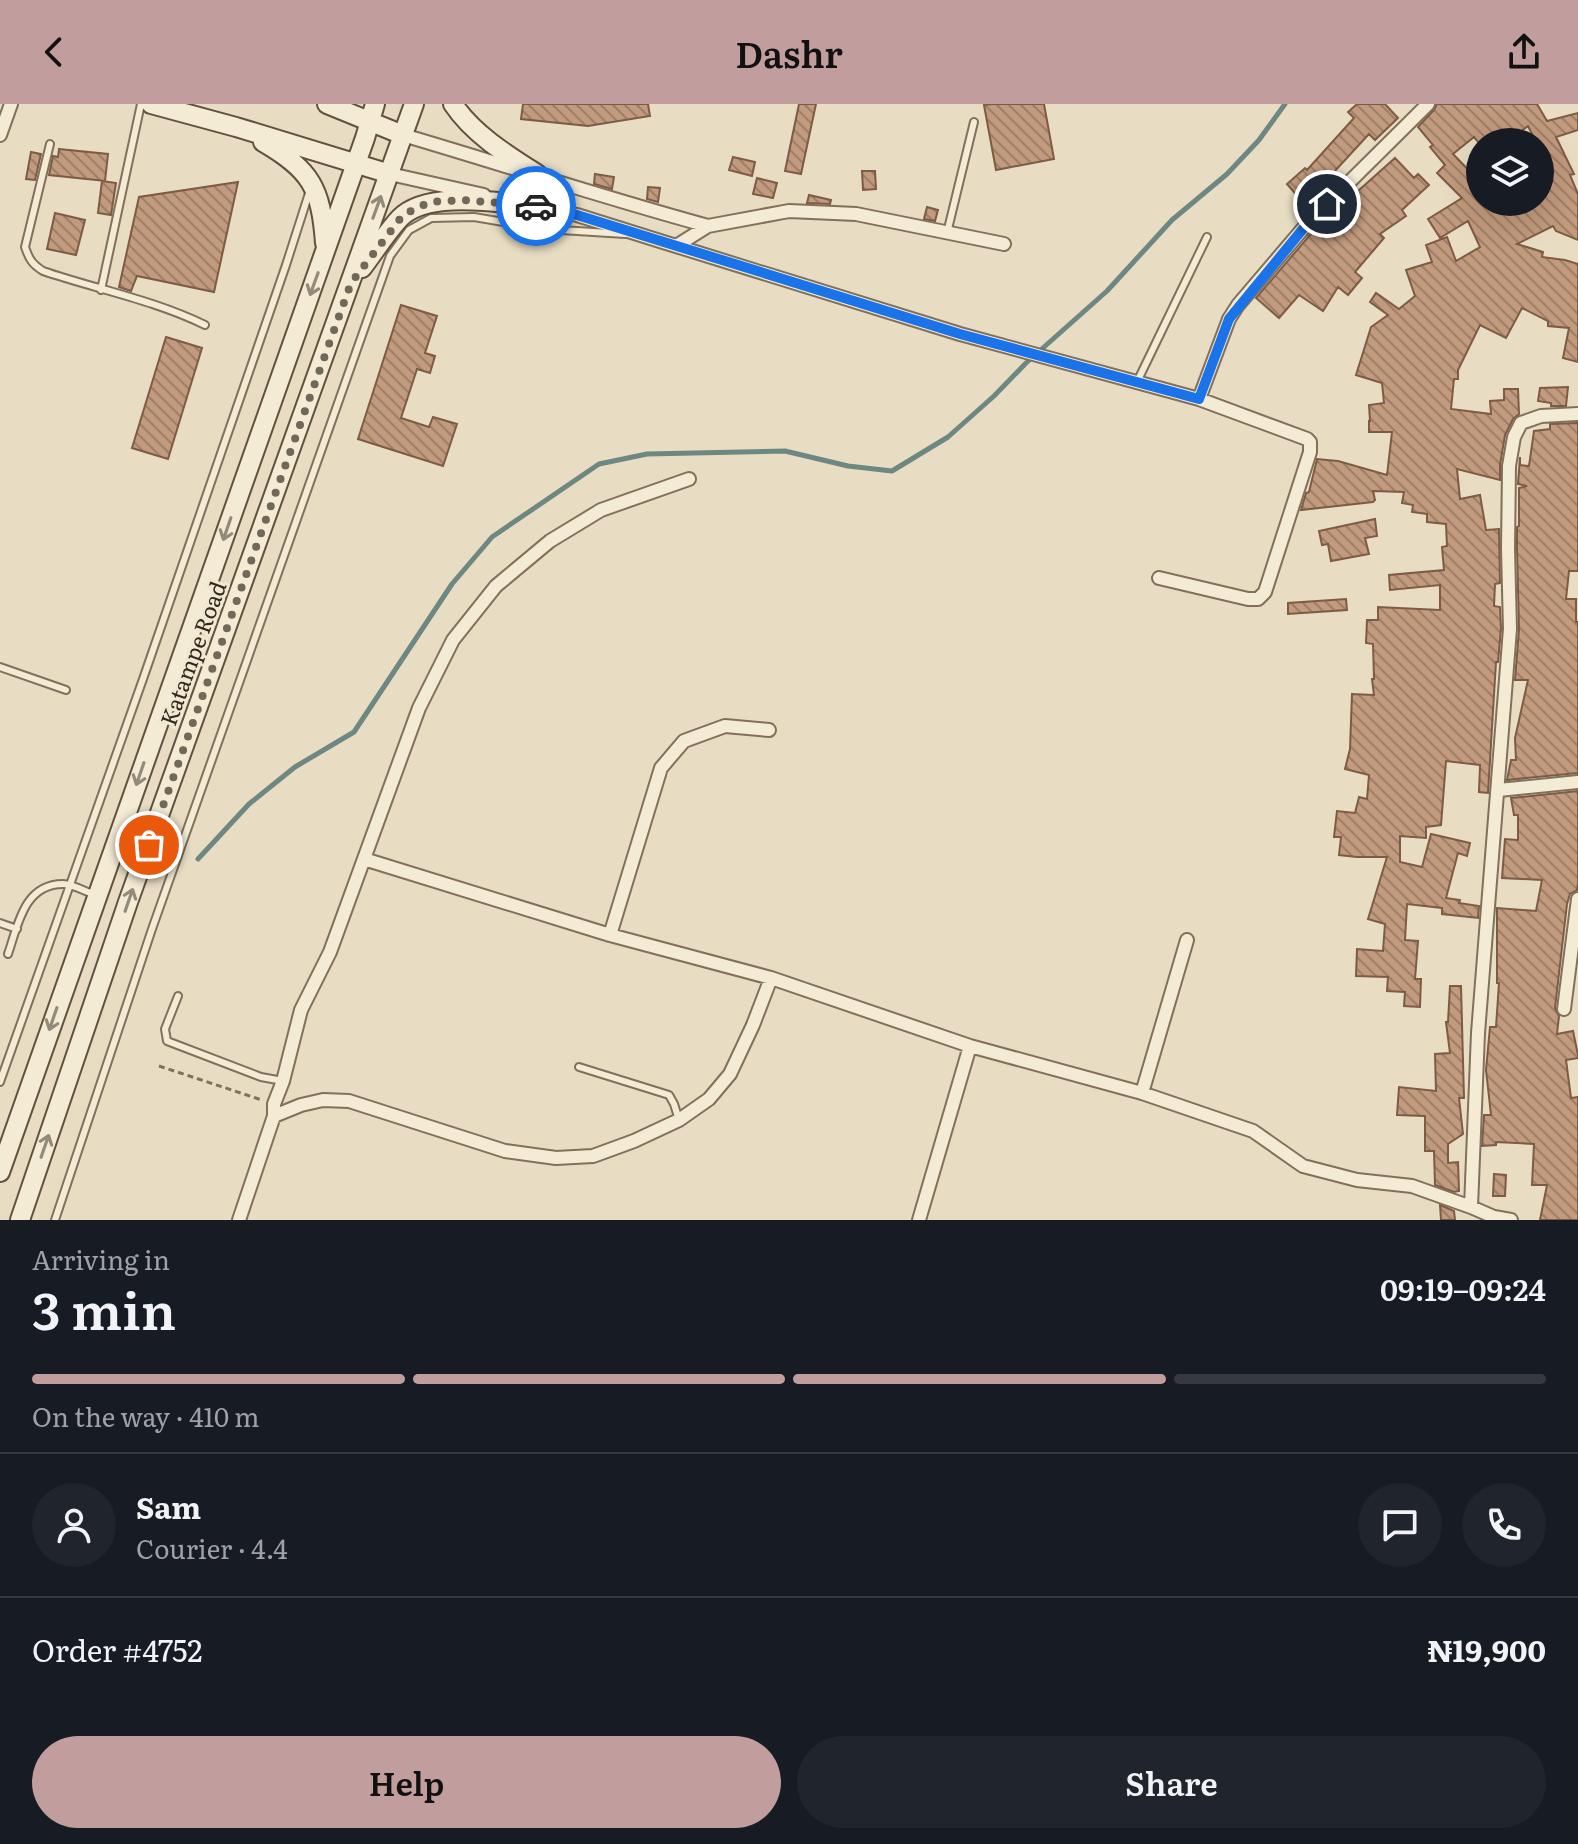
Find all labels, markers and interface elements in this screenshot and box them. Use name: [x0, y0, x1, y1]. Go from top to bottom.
text: Dashr: [735, 26, 843, 79]
icon: back: [32, 30, 76, 74]
icon: share: [1502, 30, 1546, 74]
map controls: [1466, 128, 1554, 216]
button: layers: [1466, 128, 1554, 216]
courier: [496, 166, 576, 246]
pin: [1293, 170, 1361, 238]
icon: home: [1305, 182, 1349, 226]
icon: car: [514, 184, 558, 228]
one-way arrow: [371, 195, 386, 220]
one-way arrow: [306, 271, 320, 296]
one-way arrow: [218, 516, 233, 541]
street label: Katampe Road: [151, 576, 233, 730]
one-way arrow: [131, 761, 146, 786]
pin: [115, 811, 183, 879]
icon: bag: [127, 823, 171, 867]
one-way arrow: [122, 888, 137, 913]
one-way arrow: [45, 1006, 60, 1031]
one-way arrow: [38, 1134, 53, 1159]
text: Arriving in: [32, 1239, 170, 1278]
text: 09:19–09:24: [1380, 1266, 1546, 1310]
text: 3 min: [32, 1269, 176, 1346]
text: On the way · 410 m: [32, 1396, 260, 1435]
button: person: [32, 1483, 116, 1567]
button: chat: [1358, 1483, 1442, 1567]
button: phone: [1462, 1483, 1546, 1567]
text: Sam: [136, 1484, 201, 1528]
text: Courier · 4.4: [136, 1528, 288, 1567]
text: Order #4752: [32, 1627, 203, 1671]
text: ₦19,900: [1427, 1627, 1546, 1671]
button: Help: [32, 1736, 781, 1828]
button: Share: [797, 1736, 1546, 1828]

